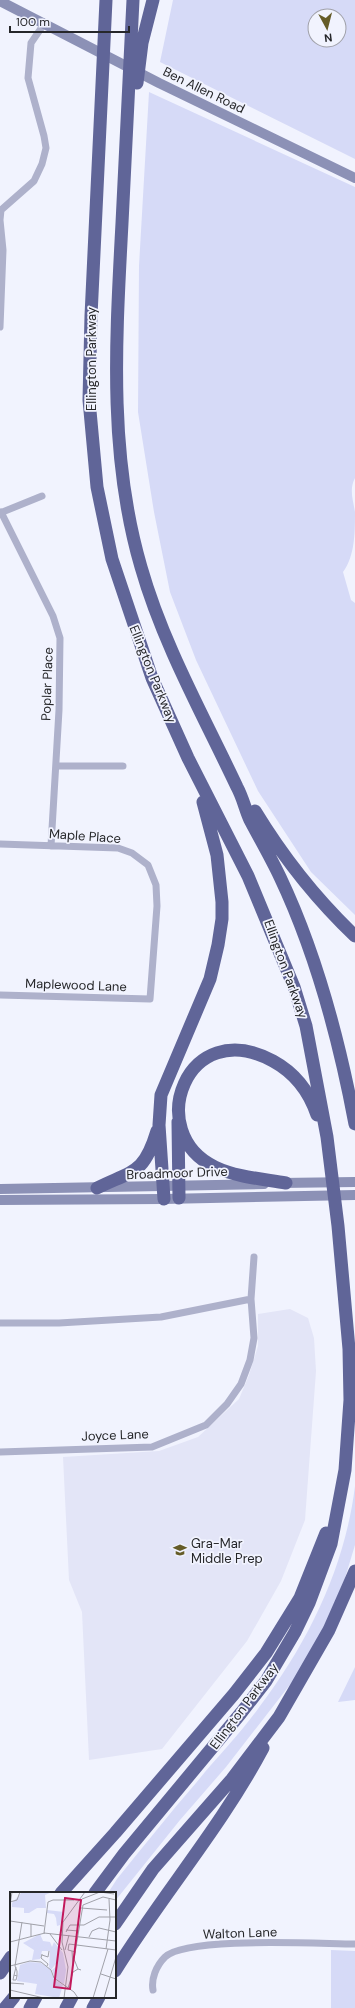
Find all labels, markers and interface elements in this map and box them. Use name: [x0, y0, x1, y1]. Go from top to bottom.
scale bar: [10, 8, 129, 34]
north arrow: [307, 8, 347, 48]
text: 100 m: [16, 14, 50, 30]
text: N: [323, 30, 333, 45]
street label: Ben Allen Road: [160, 63, 248, 117]
street label: Ellington Parkway: [83, 307, 100, 411]
street label: Ellington Parkway: [126, 623, 180, 725]
street label: Poplar Place: [37, 647, 57, 721]
street label: Maple Place: [48, 825, 122, 847]
street label: Ellington Parkway: [260, 917, 312, 1021]
street label: Maplewood Lane: [25, 975, 127, 995]
street label: Broadmoor Drive: [126, 1163, 228, 1183]
street label: Joyce Lane: [81, 1425, 149, 1445]
place label: Gra-Mar Middle Prep: [191, 1535, 263, 1567]
school or university icon: Gra-Mar Middle Prep: [172, 1542, 188, 1558]
street label: Ellington Parkway: [206, 1659, 282, 1753]
inset map: [10, 1892, 116, 1998]
street label: Walton Lane: [203, 1923, 277, 1943]

